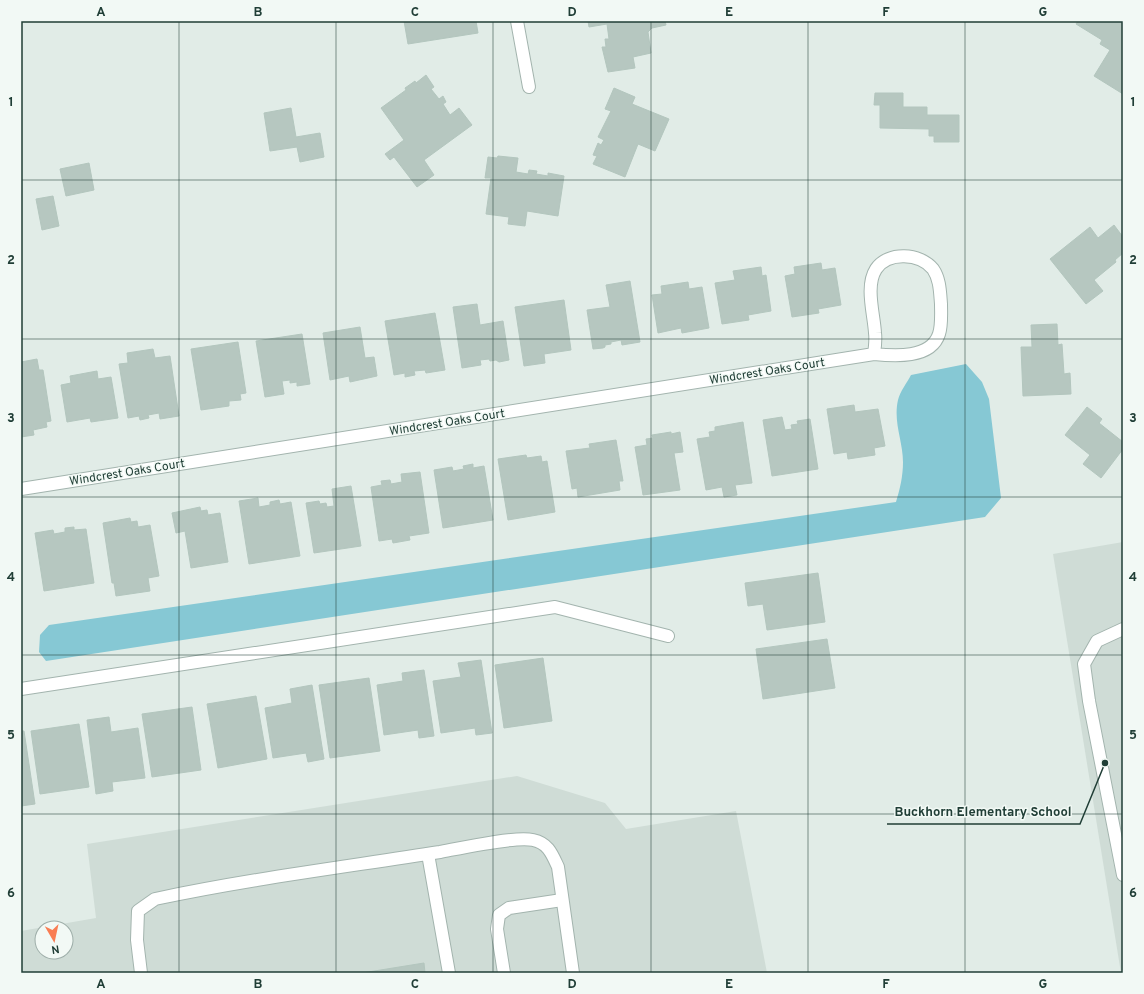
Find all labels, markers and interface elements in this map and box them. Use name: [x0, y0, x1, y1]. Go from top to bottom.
text: A: [96, 5, 106, 21]
text: B: [254, 5, 263, 21]
text: C: [411, 5, 419, 21]
text: D: [567, 5, 577, 21]
text: E: [725, 5, 733, 21]
text: F: [882, 5, 890, 21]
text: G: [1039, 5, 1048, 21]
text: 1: [8, 95, 14, 111]
text: 1: [1130, 95, 1136, 111]
text: 2: [7, 253, 15, 269]
text: 2: [1129, 253, 1137, 269]
street label: Windcrest Oaks Court: [708, 355, 826, 389]
street label: Windcrest Oaks Court: [388, 406, 506, 440]
text: 3: [7, 411, 15, 427]
text: 3: [1129, 411, 1137, 427]
street label: Windcrest Oaks Court: [68, 456, 186, 490]
text: 4: [7, 570, 15, 586]
text: 4: [1129, 570, 1137, 586]
text: 5: [7, 728, 15, 744]
text: 5: [1129, 728, 1137, 744]
callout: Buckhorn Elementary School: [887, 799, 1080, 824]
text: Buckhorn Elementary School: [894, 805, 1072, 821]
text: 6: [7, 886, 15, 902]
text: 6: [1129, 886, 1137, 902]
north arrow: [34, 920, 74, 960]
text: N: [50, 941, 60, 956]
text: A: [96, 977, 106, 993]
text: B: [254, 977, 263, 993]
text: C: [411, 977, 419, 993]
text: D: [567, 977, 577, 993]
text: E: [725, 977, 733, 993]
text: F: [882, 977, 890, 993]
text: G: [1039, 977, 1048, 993]

